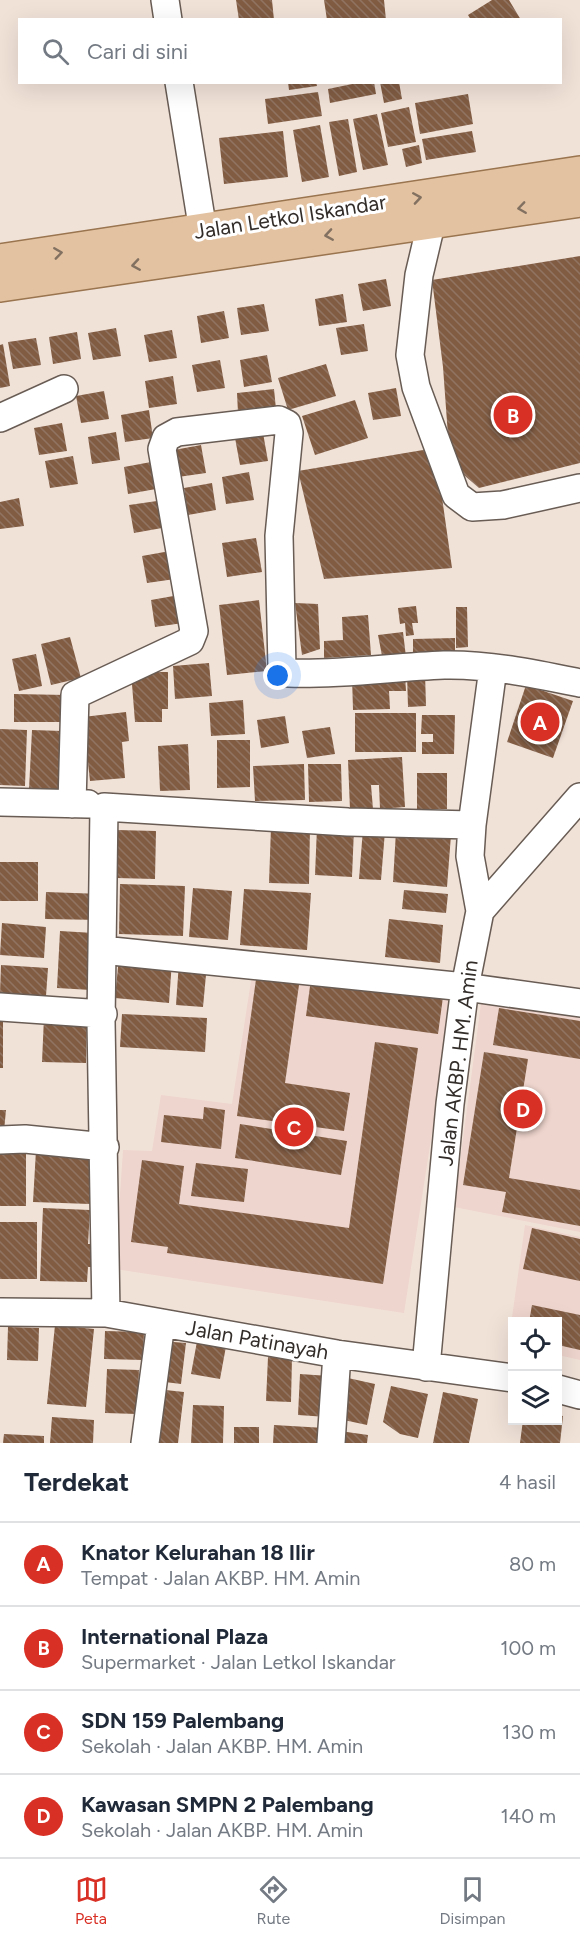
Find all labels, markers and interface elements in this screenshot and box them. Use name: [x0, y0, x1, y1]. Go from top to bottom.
search box: [18, 18, 562, 84]
icon: search: [39, 35, 72, 68]
text: Cari di sini: [87, 38, 188, 65]
street label: Jalan Letkol Iskandar: [192, 189, 388, 244]
one-way arrow: [412, 192, 421, 204]
one-way arrow: [517, 201, 527, 213]
one-way arrow: [324, 229, 334, 241]
one-way arrow: [53, 247, 63, 259]
one-way arrow: [132, 258, 141, 270]
pin: B: [494, 392, 532, 438]
your location: [263, 661, 292, 690]
pin: A: [520, 700, 560, 744]
street label: Jalan AKBP. HM. Amin: [432, 959, 483, 1167]
pin: D: [504, 1086, 542, 1132]
pin: C: [274, 1104, 314, 1150]
street label: Jalan Patinayah: [184, 1315, 331, 1364]
map controls: [508, 1317, 562, 1425]
button: locate: [508, 1317, 562, 1371]
button: layers: [508, 1371, 562, 1425]
text: Terdekat: [24, 1466, 129, 1498]
text: 4 hasil: [499, 1470, 556, 1494]
text: Knator Kelurahan 18 Ilir: [81, 1539, 315, 1566]
text: A: [36, 1552, 51, 1576]
text: 80 m: [509, 1552, 556, 1576]
text: Tempat · Jalan AKBP. HM. Amin: [81, 1566, 361, 1590]
text: International Plaza: [81, 1623, 268, 1650]
text: B: [37, 1636, 50, 1660]
text: 100 m: [500, 1636, 556, 1660]
text: Supermarket · Jalan Letkol Iskandar: [81, 1650, 396, 1674]
text: SDN 159 Palembang: [81, 1707, 284, 1734]
text: C: [36, 1720, 51, 1744]
text: 130 m: [502, 1720, 556, 1744]
text: Sekolah · Jalan AKBP. HM. Amin: [81, 1734, 363, 1758]
text: Kawasan SMPN 2 Palembang: [81, 1791, 374, 1818]
text: D: [37, 1804, 51, 1828]
text: 140 m: [501, 1804, 556, 1828]
text: Sekolah · Jalan AKBP. HM. Amin: [81, 1818, 363, 1842]
tab: Peta: [75, 1873, 108, 1928]
tab: Rute: [257, 1873, 290, 1928]
tab: Disimpan: [439, 1873, 505, 1928]

